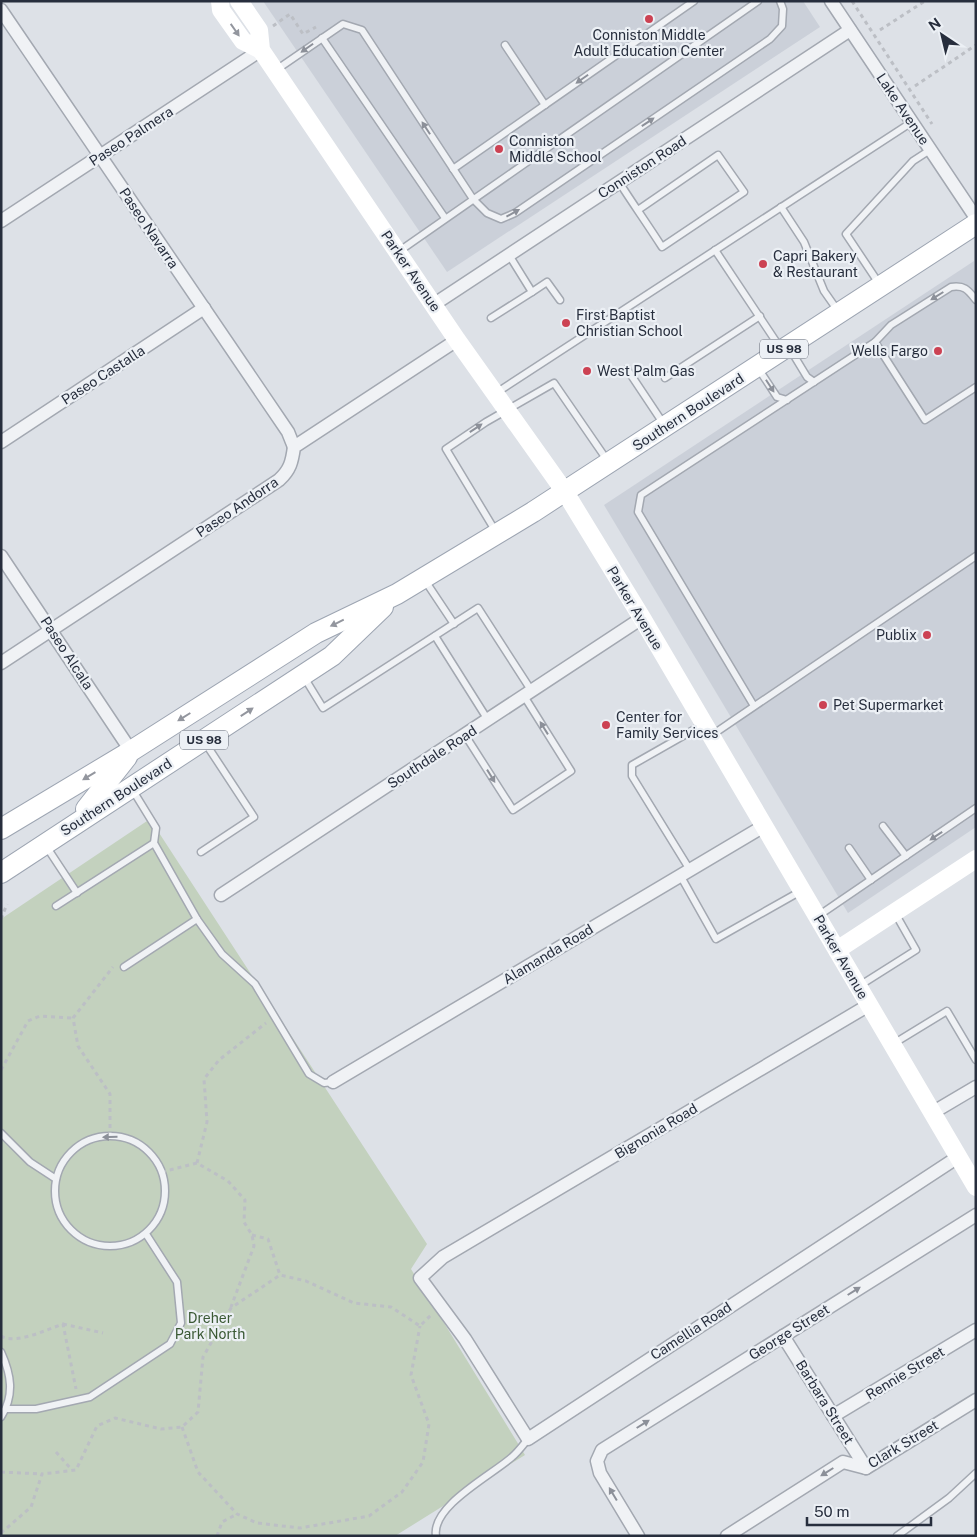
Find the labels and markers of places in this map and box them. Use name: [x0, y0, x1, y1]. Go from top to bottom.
marker: Conniston Middle Adult Education Center: [643, 13, 655, 25]
place label: Conniston Middle Adult Education Center: [573, 27, 725, 59]
place label: Conniston Middle School: [509, 133, 602, 165]
marker: Conniston Middle School: [493, 143, 505, 155]
place label: Capri Bakery & Restaurant: [773, 248, 858, 280]
marker: Capri Bakery & Restaurant: [757, 258, 769, 270]
place label: First Baptist Christian School: [576, 307, 683, 339]
marker: First Baptist Christian School: [560, 317, 572, 329]
place label: Wells Fargo: [851, 343, 928, 359]
marker: Wells Fargo: [932, 345, 944, 357]
place label: West Palm Gas: [597, 363, 695, 379]
marker: West Palm Gas: [581, 365, 593, 377]
place label: Publix: [876, 627, 917, 643]
marker: Publix: [921, 629, 933, 641]
place label: Pet Supermarket: [833, 697, 943, 713]
marker: Pet Supermarket: [817, 699, 829, 711]
place label: Center for Family Services: [616, 709, 718, 741]
marker: Center for Family Services: [600, 719, 612, 731]

